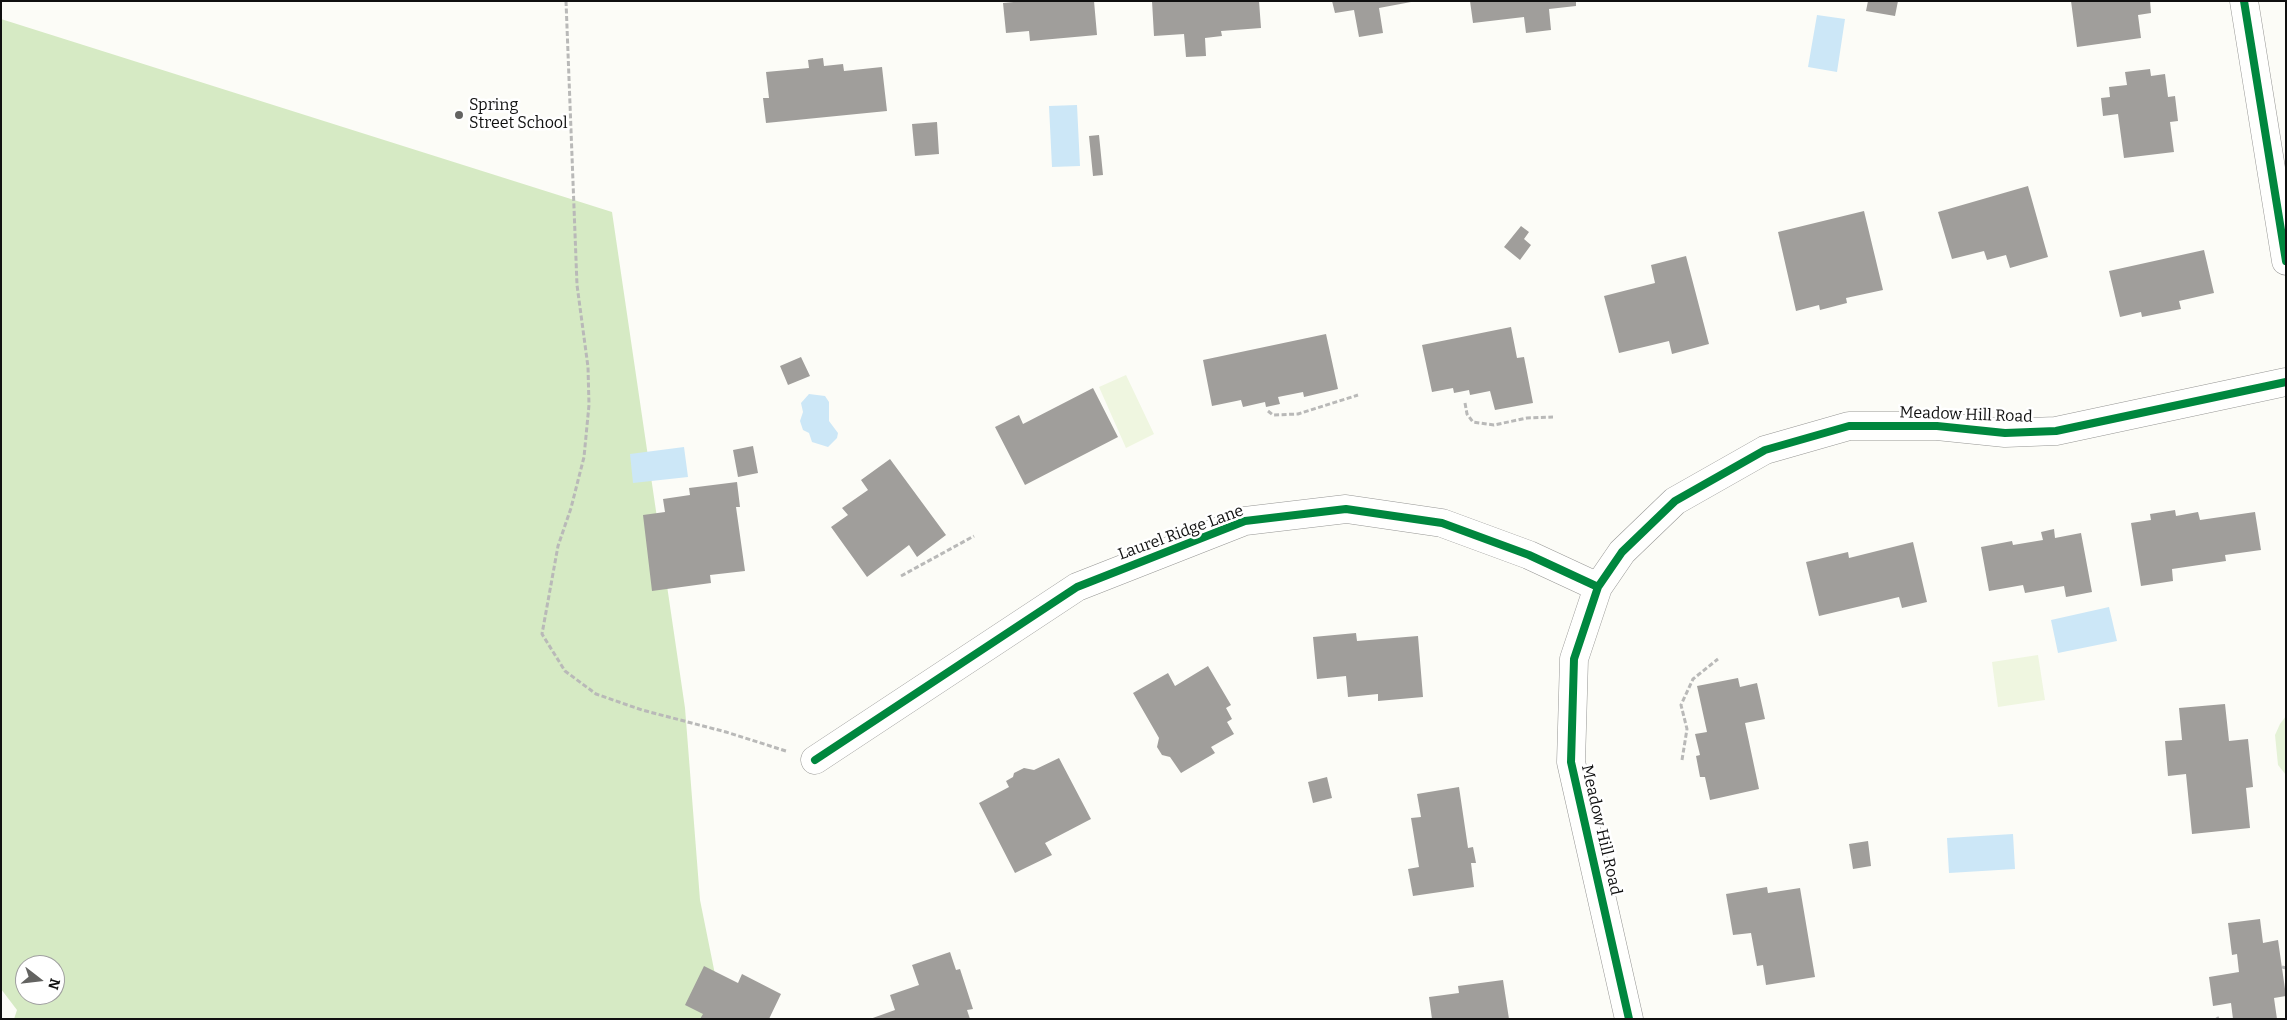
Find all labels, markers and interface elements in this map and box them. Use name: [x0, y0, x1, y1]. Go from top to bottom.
place label: Spring Street School: [469, 96, 568, 134]
marker: Spring Street School: [453, 109, 465, 121]
street label: Meadow Hill Road: [1899, 403, 2033, 427]
street label: Laurel Ridge Lane: [1116, 501, 1246, 565]
street label: Meadow Hill Road: [1577, 763, 1625, 897]
north arrow: [15, 955, 65, 1005]
text: N: [44, 976, 64, 992]

